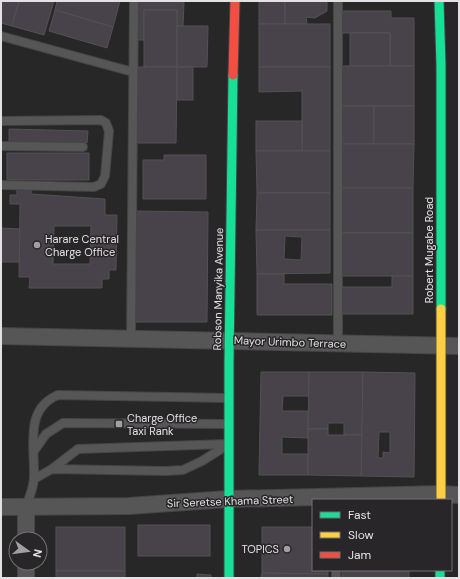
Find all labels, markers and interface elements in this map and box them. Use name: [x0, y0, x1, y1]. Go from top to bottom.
street label: Robert Mugabe Road: [422, 197, 436, 303]
street label: Robson Manyika Avenue: [210, 227, 226, 351]
place label: Harare Central Charge Office: [45, 232, 119, 259]
marker: Harare Central Charge Office: [32, 240, 42, 250]
street label: Mayor Urimbo Terrace: [234, 333, 346, 351]
place label: Charge Office Taxi Rank: [127, 411, 197, 438]
marker: Charge Office Taxi Rank: [114, 419, 124, 429]
street label: Sir Seretse Khama Street: [167, 492, 293, 510]
legend: [312, 499, 452, 571]
text: Fast: [348, 507, 371, 523]
text: Slow: [348, 527, 374, 543]
north arrow: [8, 531, 48, 571]
place label: TOPICS: [241, 542, 279, 556]
marker: TOPICS: [282, 544, 292, 554]
text: Jam: [348, 547, 371, 563]
text: N: [30, 548, 45, 559]

